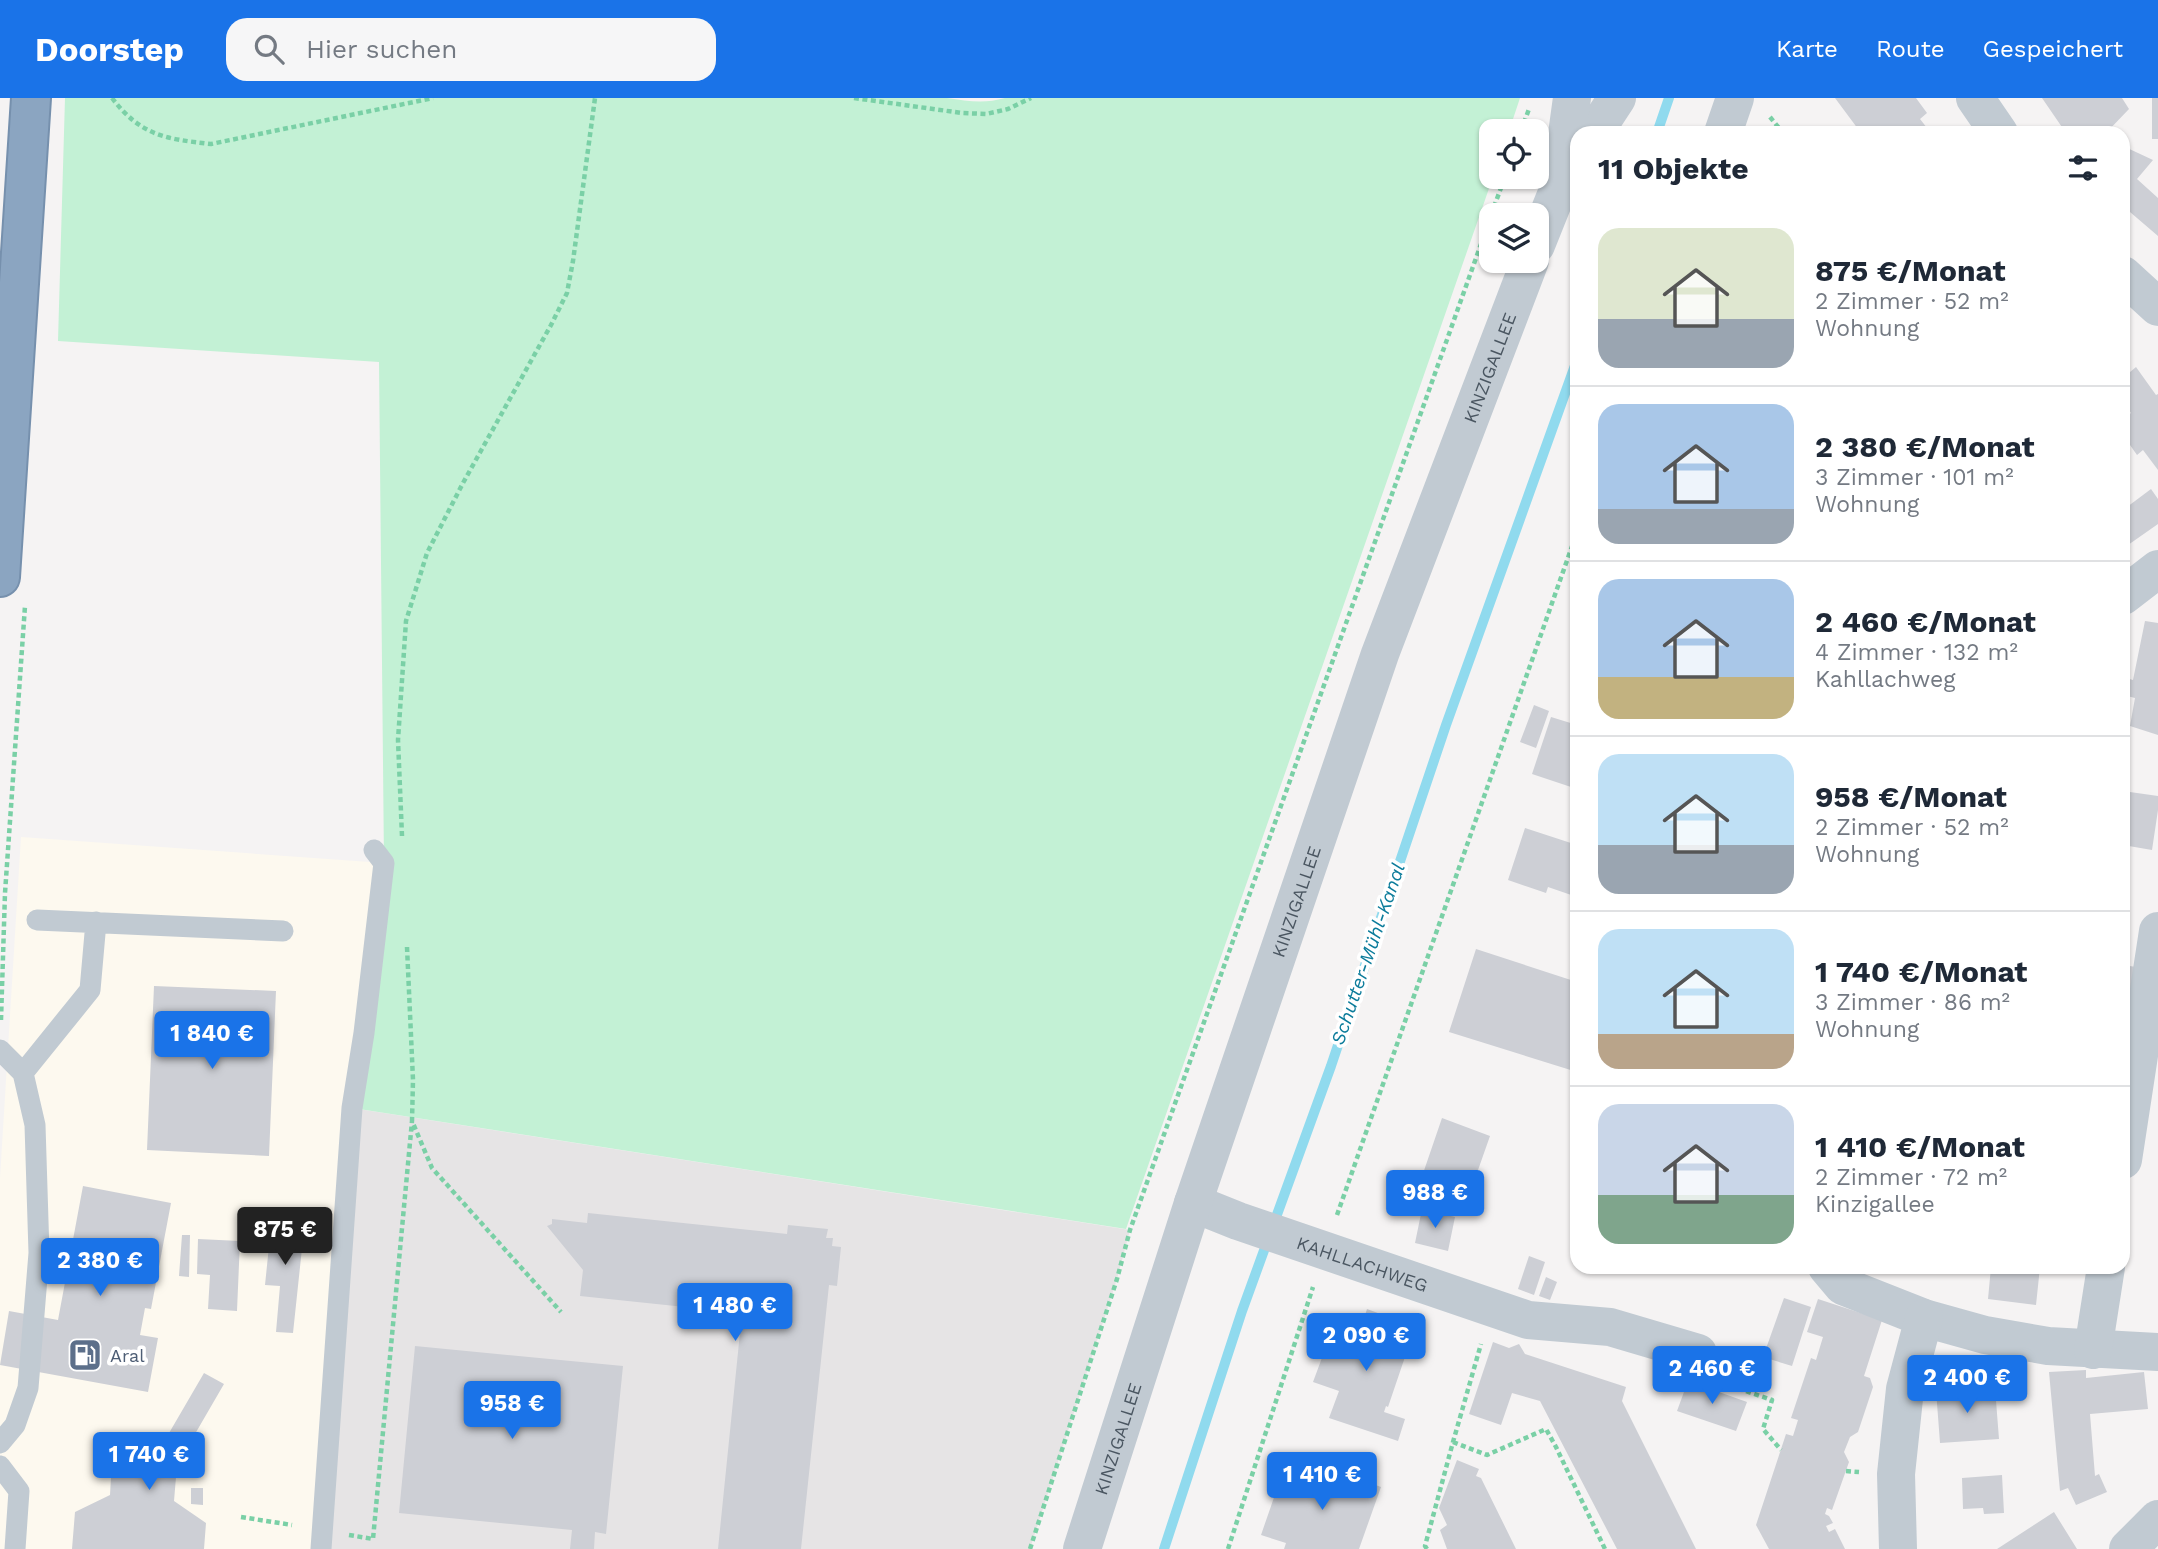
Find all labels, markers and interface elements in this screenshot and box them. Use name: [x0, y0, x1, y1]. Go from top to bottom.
search box: [226, 18, 716, 81]
text: Doorstep: [35, 30, 184, 69]
icon: search: [250, 30, 288, 68]
text: Hier suchen: [306, 34, 457, 64]
text: Karte: [1776, 35, 1838, 63]
text: Route: [1876, 35, 1945, 63]
text: Gespeichert: [1983, 35, 2123, 63]
map controls: [1479, 119, 1549, 273]
button: locate: [1479, 119, 1549, 189]
icon: filters: [2064, 149, 2102, 187]
text: 11 Objekte: [1598, 151, 1749, 186]
button: layers: [1479, 203, 1549, 273]
text: 875 €/Monat: [1815, 253, 2006, 288]
icon: home: [1654, 256, 1738, 340]
text: 2 Zimmer · 52 m²: [1815, 288, 2009, 315]
street label: KINZIGALLEE: [1459, 309, 1520, 426]
text: Wohnung: [1815, 315, 1919, 342]
text: 2 380 €/Monat: [1815, 429, 2035, 464]
icon: home: [1654, 432, 1738, 516]
text: 3 Zimmer · 101 m²: [1815, 464, 2014, 491]
text: Wohnung: [1815, 491, 1919, 518]
text: 2 460 €/Monat: [1815, 604, 2036, 639]
icon: home: [1654, 607, 1738, 691]
text: 4 Zimmer · 132 m²: [1815, 639, 2018, 666]
text: Kahllachweg: [1815, 666, 1955, 693]
text: 958 €/Monat: [1815, 779, 2007, 814]
icon: home: [1654, 782, 1738, 866]
text: 2 Zimmer · 52 m²: [1815, 814, 2009, 841]
text: Wohnung: [1815, 841, 1919, 868]
street label: KINZIGALLEE: [1267, 843, 1324, 960]
water label: Schutter-Mühl-Kanal: [1326, 860, 1410, 1048]
text: 1 740 €/Monat: [1815, 954, 2027, 989]
icon: home: [1654, 957, 1738, 1041]
text: 3 Zimmer · 86 m²: [1815, 989, 2010, 1016]
pin: 1 840 €: [147, 1012, 277, 1071]
text: Wohnung: [1815, 1016, 1919, 1043]
text: 1 840 €: [170, 1020, 254, 1047]
text: 1 410 €/Monat: [1815, 1129, 2025, 1164]
icon: home: [1654, 1132, 1738, 1216]
text: 2 Zimmer · 72 m²: [1815, 1164, 2007, 1191]
pin: 988 €: [1386, 1170, 1484, 1230]
text: 988 €: [1402, 1179, 1468, 1206]
text: Kinzigallee: [1815, 1191, 1935, 1218]
pin: 875 €: [236, 1208, 334, 1267]
text: 875 €: [253, 1216, 317, 1243]
street label: KAHLLACHWEG: [1294, 1231, 1431, 1296]
pin: 2 380 €: [35, 1238, 165, 1298]
text: 2 380 €: [57, 1247, 143, 1274]
pin: 1 480 €: [670, 1284, 800, 1343]
text: 1 480 €: [693, 1292, 777, 1319]
pin: 2 090 €: [1301, 1314, 1431, 1373]
text: 2 090 €: [1323, 1322, 1409, 1349]
fuel station icon: Aral: [66, 1336, 104, 1374]
place label: Aral: [110, 1345, 145, 1366]
pin: 2 460 €: [1647, 1346, 1777, 1406]
text: 2 460 €: [1669, 1355, 1755, 1382]
pin: 2 400 €: [1902, 1356, 2032, 1415]
text: 2 400 €: [1923, 1364, 2011, 1391]
street label: KINZIGALLEE: [1090, 1380, 1145, 1497]
pin: 958 €: [463, 1382, 561, 1441]
text: 958 €: [480, 1390, 544, 1417]
pin: 1 740 €: [84, 1432, 214, 1492]
text: 1 740 €: [109, 1441, 189, 1468]
pin: 1 410 €: [1257, 1452, 1387, 1512]
text: 1 410 €: [1283, 1461, 1361, 1488]

